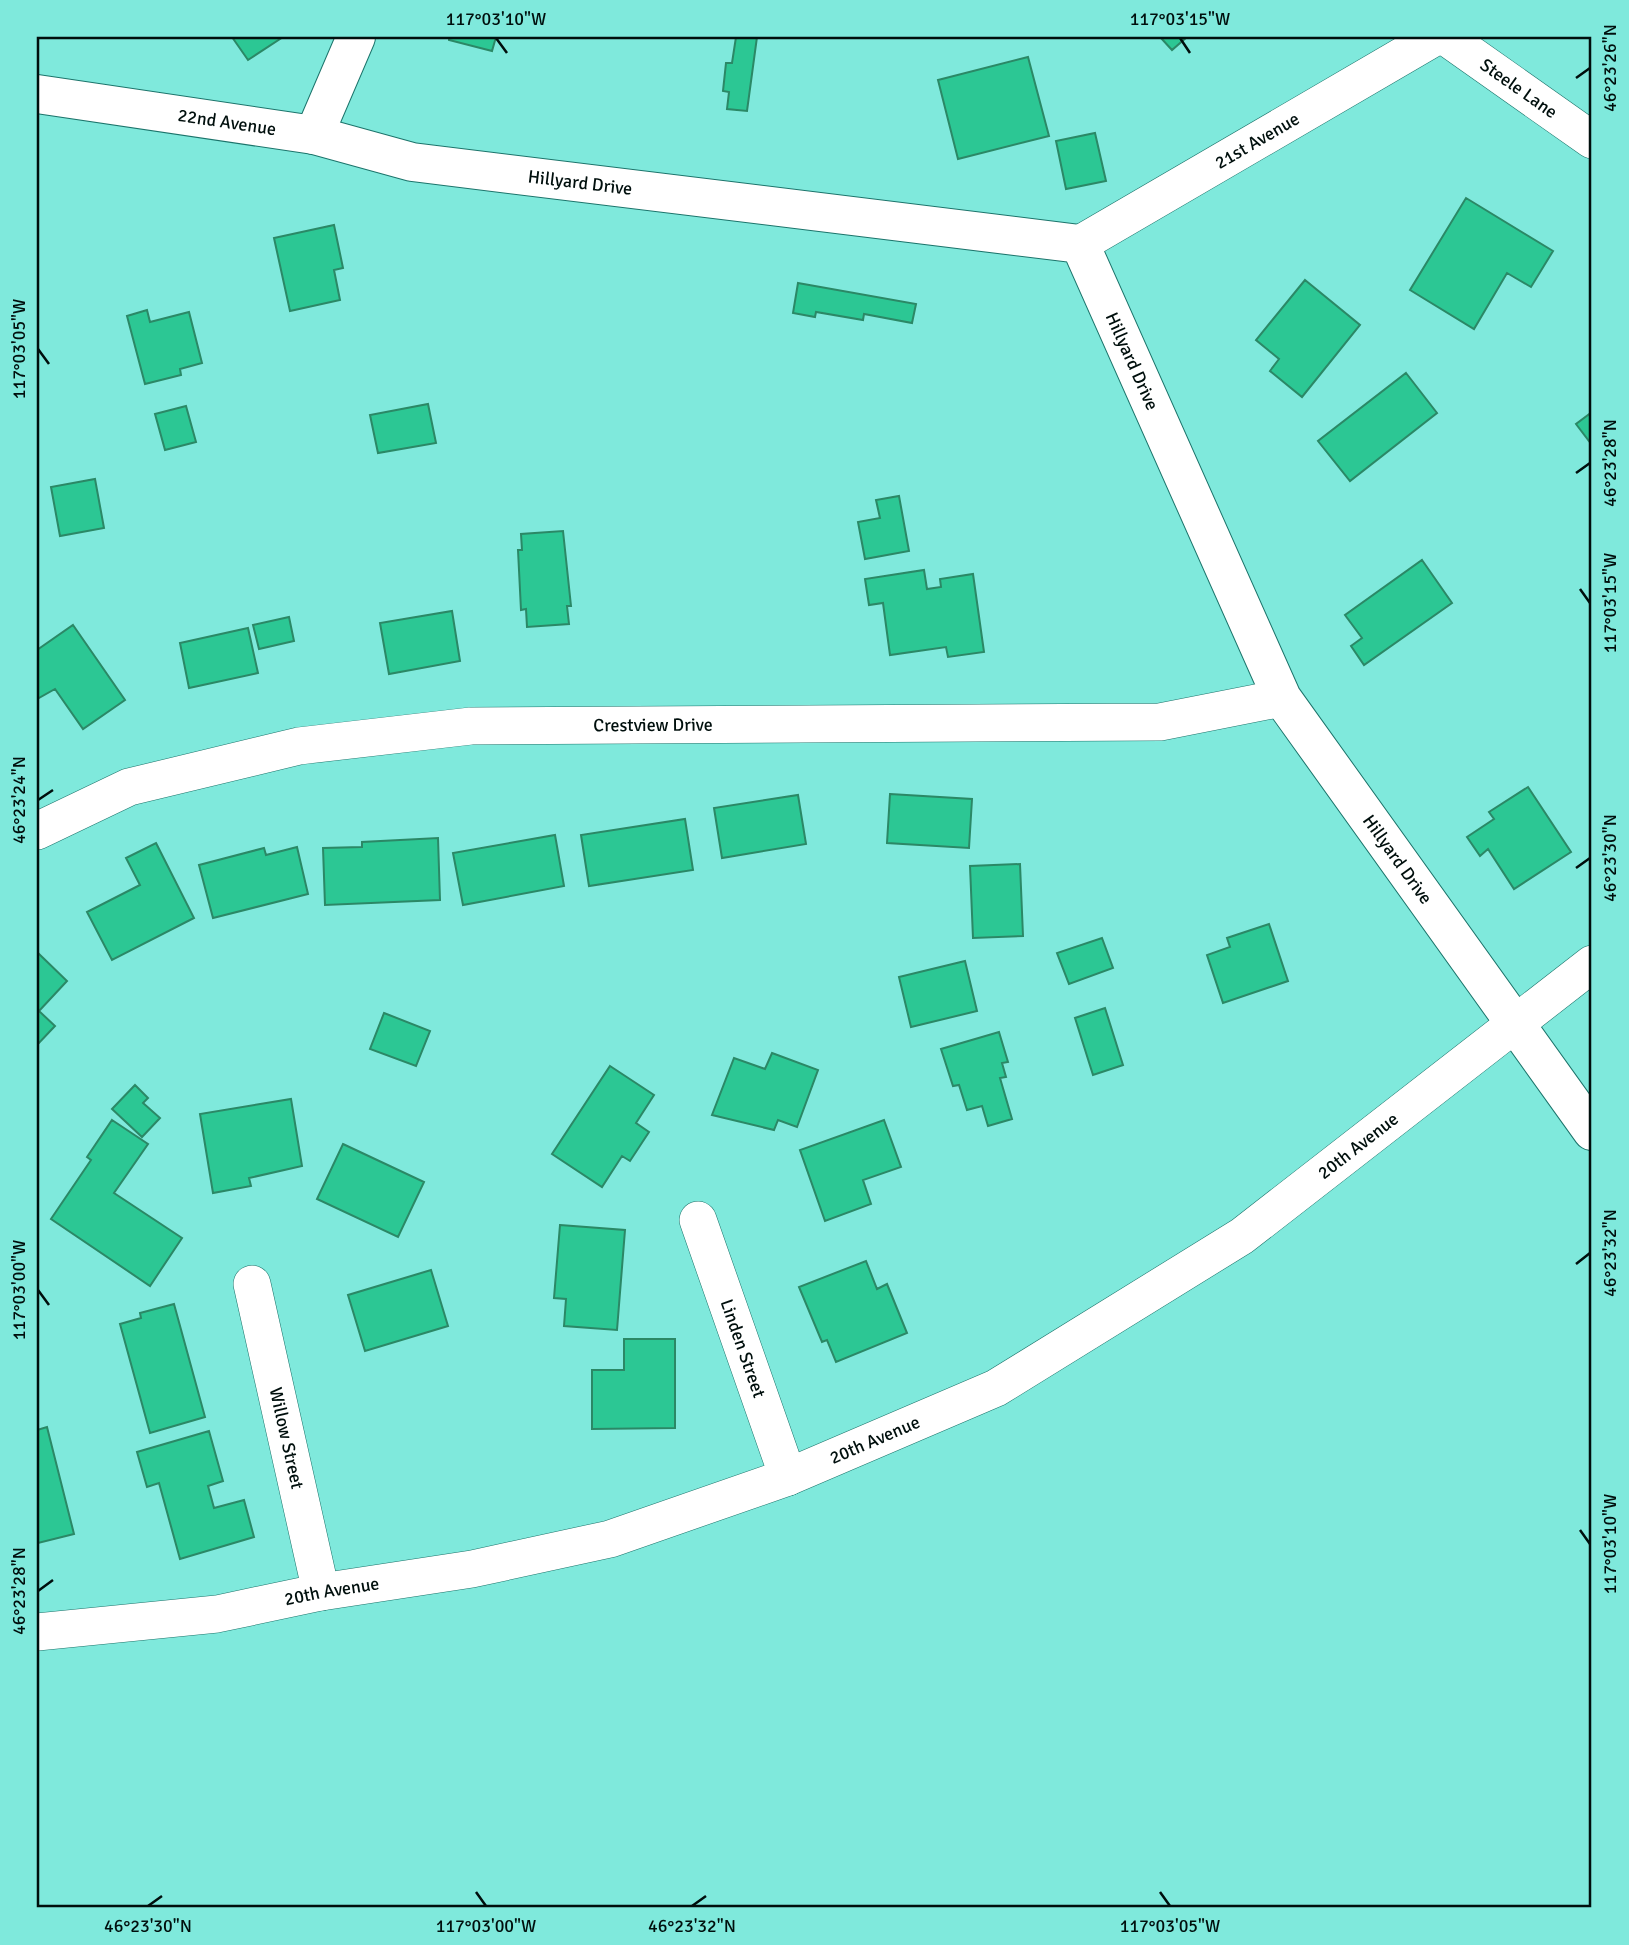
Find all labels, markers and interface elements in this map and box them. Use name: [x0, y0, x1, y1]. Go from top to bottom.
text: 117°03'10"W: [446, 8, 546, 30]
text: 117°03'15"W: [1130, 8, 1230, 30]
text: 46°23'26"N: [1599, 24, 1621, 112]
street label: Steele Lane: [1476, 54, 1562, 123]
street label: 22nd Avenue: [176, 104, 278, 140]
street label: 21st Avenue: [1211, 108, 1303, 174]
street label: Hillyard Drive: [527, 165, 633, 200]
text: 117°03'05"W: [8, 299, 30, 399]
street label: Hillyard Drive: [1101, 309, 1164, 414]
text: 46°23'28"N: [1599, 419, 1621, 507]
text: 117°03'15"W: [1599, 553, 1621, 653]
street label: Crestview Drive: [593, 714, 713, 736]
text: 46°23'24"N: [8, 756, 30, 844]
street label: Hillyard Drive: [1358, 810, 1437, 908]
text: 46°23'30"N: [1599, 814, 1621, 902]
street label: 20th Avenue: [1313, 1108, 1403, 1184]
text: 46°23'32"N: [1599, 1209, 1621, 1297]
text: 117°03'00"W: [8, 1240, 30, 1340]
street label: Linden Street: [716, 1296, 770, 1401]
street label: Willow Street: [264, 1385, 309, 1491]
street label: 20th Avenue: [826, 1411, 923, 1469]
text: 117°03'10"W: [1599, 1494, 1621, 1594]
text: 46°23'28"N: [8, 1547, 30, 1635]
street label: 20th Avenue: [282, 1572, 381, 1610]
text: 46°23'30"N: [104, 1915, 192, 1937]
text: 117°03'00"W: [436, 1915, 536, 1937]
text: 46°23'32"N: [648, 1915, 736, 1937]
text: 117°03'05"W: [1120, 1915, 1220, 1937]

